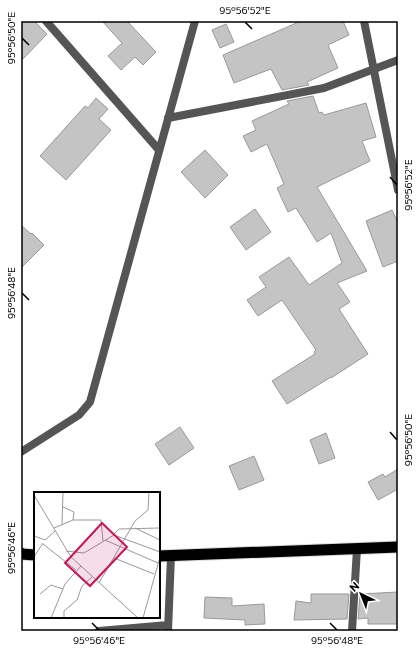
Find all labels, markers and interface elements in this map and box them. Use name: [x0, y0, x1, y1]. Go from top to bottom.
text: 95°56'52"E: [219, 4, 271, 16]
text: 95°56'50"E: [5, 12, 17, 64]
text: 95°56'52"E: [402, 159, 414, 211]
text: 95°56'48"E: [5, 267, 17, 319]
text: 95°56'50"E: [402, 414, 414, 466]
inset map: [34, 492, 160, 618]
text: 95°56'46"E: [5, 522, 17, 574]
north arrow: [341, 574, 381, 614]
text: N: [346, 579, 361, 594]
text: 95°56'46"E: [73, 634, 125, 646]
text: 95°56'48"E: [311, 634, 363, 646]

